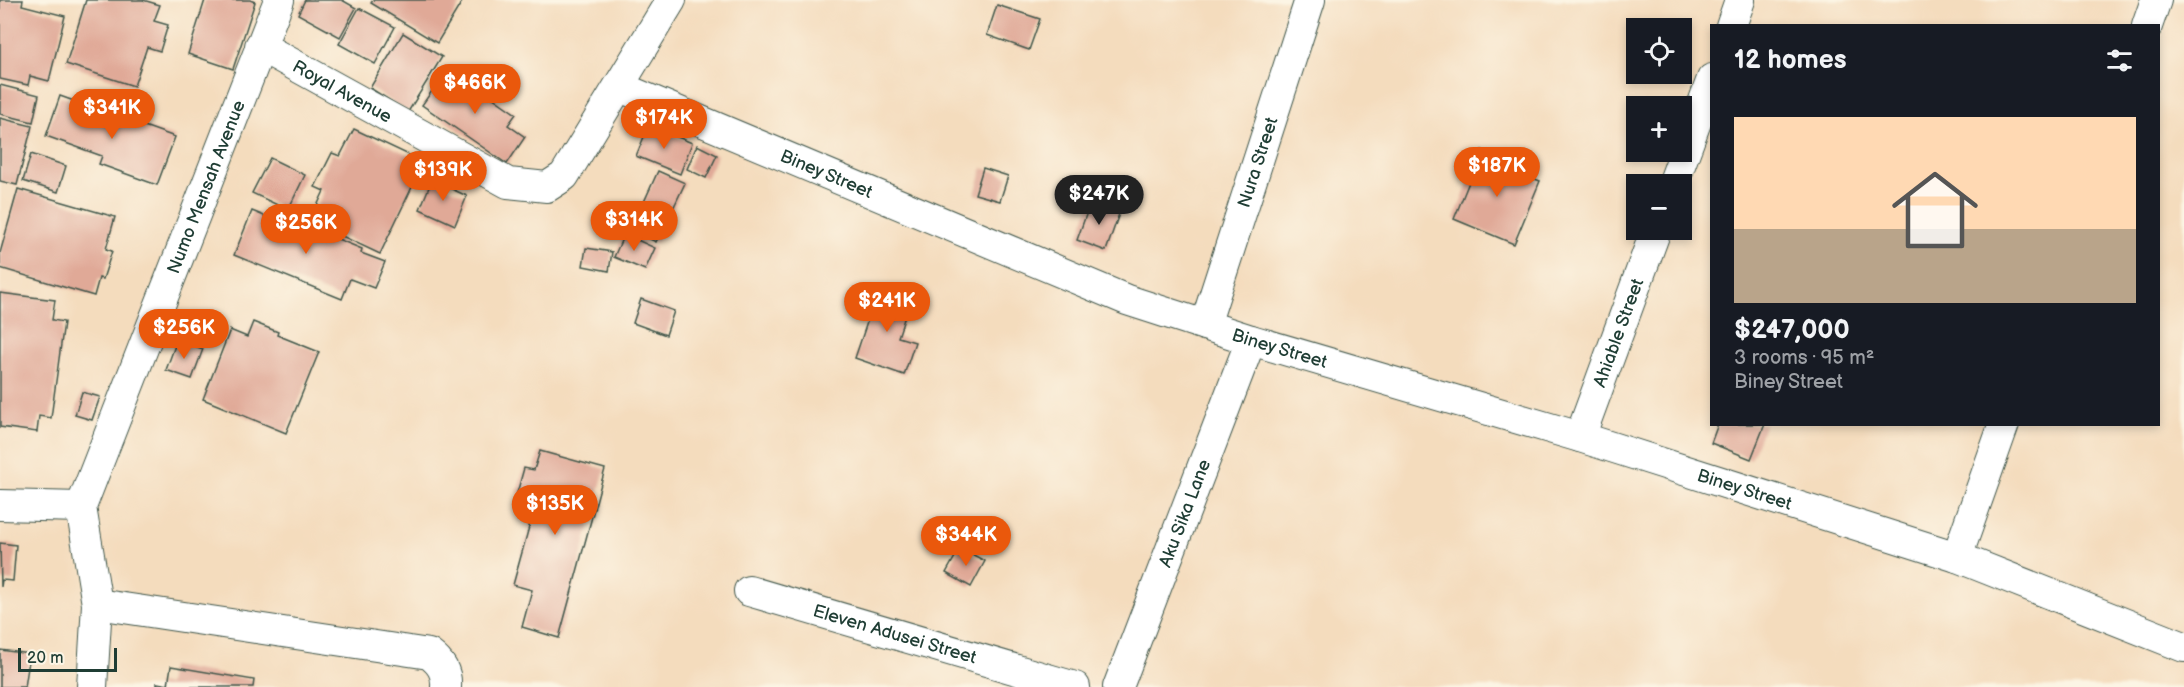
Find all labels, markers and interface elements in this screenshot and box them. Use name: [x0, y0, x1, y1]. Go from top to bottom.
map controls: [1626, 18, 1692, 240]
button: locate: [1626, 18, 1692, 84]
icon: filters: [2103, 44, 2136, 77]
text: 12 homes: [1734, 45, 1846, 76]
street label: Royal Avenue: [289, 56, 396, 127]
pin: $466K: [433, 64, 517, 115]
text: $466K: [444, 71, 506, 95]
pin: $341K: [70, 89, 154, 140]
text: $341K: [83, 96, 141, 120]
button: +: [1626, 96, 1692, 162]
street label: Numo Mensah Avenue: [163, 97, 249, 277]
pin: $174K: [622, 99, 706, 150]
text: $174K: [635, 106, 693, 130]
street label: Nura Street: [1233, 114, 1282, 210]
street label: Biney Street: [777, 145, 876, 203]
pin: $187K: [1455, 147, 1539, 198]
pin: $139K: [401, 151, 485, 202]
text: $187K: [1468, 154, 1526, 178]
icon: home: [1881, 156, 1989, 264]
text: $139K: [414, 158, 472, 182]
button: −: [1626, 174, 1692, 240]
pin: $247K: [1057, 175, 1141, 226]
text: $247K: [1069, 182, 1129, 206]
pin: $314K: [592, 201, 676, 252]
pin: $256K: [264, 204, 348, 255]
text: $314K: [605, 208, 663, 232]
text: $256K: [275, 211, 337, 235]
street label: Ahiable Street: [1589, 275, 1648, 390]
pin: $241K: [845, 282, 929, 333]
text: $241K: [858, 289, 916, 313]
pin: $256K: [142, 309, 226, 360]
text: $247,000: [1734, 315, 1850, 346]
text: $256K: [153, 316, 215, 340]
street label: Biney Street: [1229, 324, 1330, 373]
text: 3 rooms · 95 m²: [1734, 346, 1874, 370]
text: Biney Street: [1734, 370, 1843, 394]
street label: Aku Sika Lane: [1154, 456, 1215, 570]
street label: Biney Street: [1695, 465, 1795, 514]
pin: $135K: [513, 485, 597, 536]
text: $135K: [526, 492, 584, 516]
pin: $344K: [924, 516, 1008, 567]
text: $344K: [935, 523, 997, 547]
street label: Eleven Adusei Street: [811, 600, 979, 668]
scale bar: [18, 645, 117, 672]
text: 20 m: [27, 649, 63, 668]

